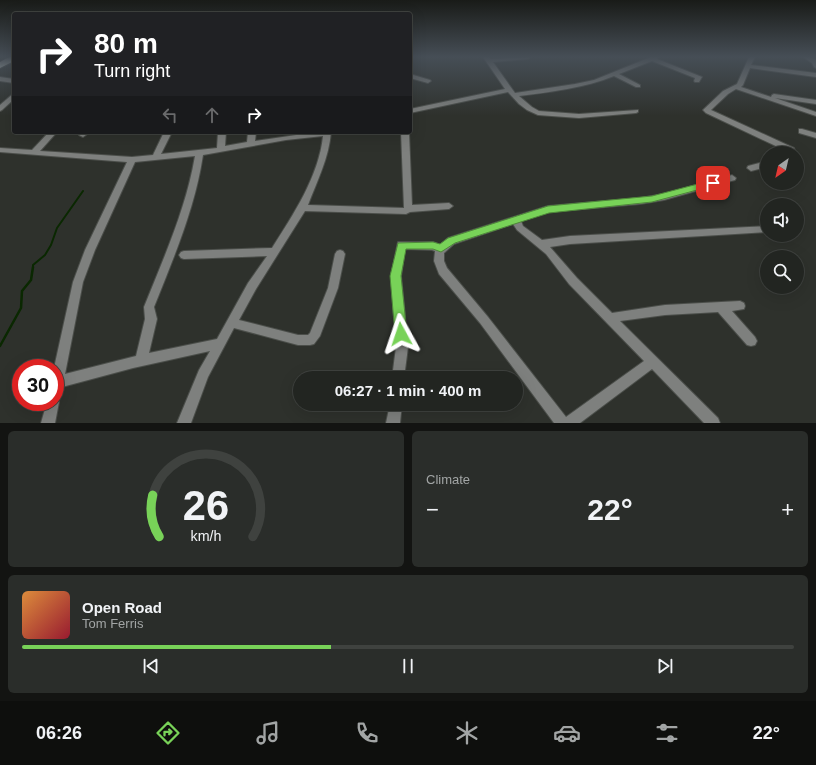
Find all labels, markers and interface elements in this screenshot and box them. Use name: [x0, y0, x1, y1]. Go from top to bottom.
icon: right: [28, 28, 80, 80]
text: 80 m: [94, 28, 158, 59]
text: Turn right: [94, 61, 170, 81]
icon: left: [159, 104, 181, 126]
icon: ahead: [201, 104, 223, 126]
icon: right: [243, 104, 265, 126]
north arrow: [760, 146, 804, 190]
map controls: [760, 146, 804, 294]
pin: [696, 166, 730, 200]
icon: arrive: [702, 172, 724, 194]
button: sound: [760, 198, 804, 242]
button: search: [760, 250, 804, 294]
position arrow: [380, 313, 422, 355]
speed limit sign: 30: [12, 359, 64, 411]
text: 06:27 · 1 min · 400 m: [335, 382, 481, 399]
text: Climate: [426, 472, 470, 487]
text: 26: [183, 482, 229, 529]
text: 22°: [587, 493, 633, 526]
text: −: [426, 497, 439, 522]
text: +: [781, 497, 794, 522]
text: km/h: [191, 528, 222, 544]
text: Open Road: [82, 599, 162, 616]
text: Tom Ferris: [82, 616, 143, 631]
icon: previous: [140, 655, 162, 677]
icon: pause: [397, 655, 419, 677]
icon: next: [654, 655, 676, 677]
icon: directions: [154, 719, 182, 747]
icon: music: [254, 719, 282, 747]
icon: phone: [353, 719, 381, 747]
icon: climate: [453, 719, 481, 747]
icon: car: [553, 719, 581, 747]
icon: filters: [653, 719, 681, 747]
text: 06:26: [36, 723, 82, 743]
text: 22°: [753, 723, 780, 743]

